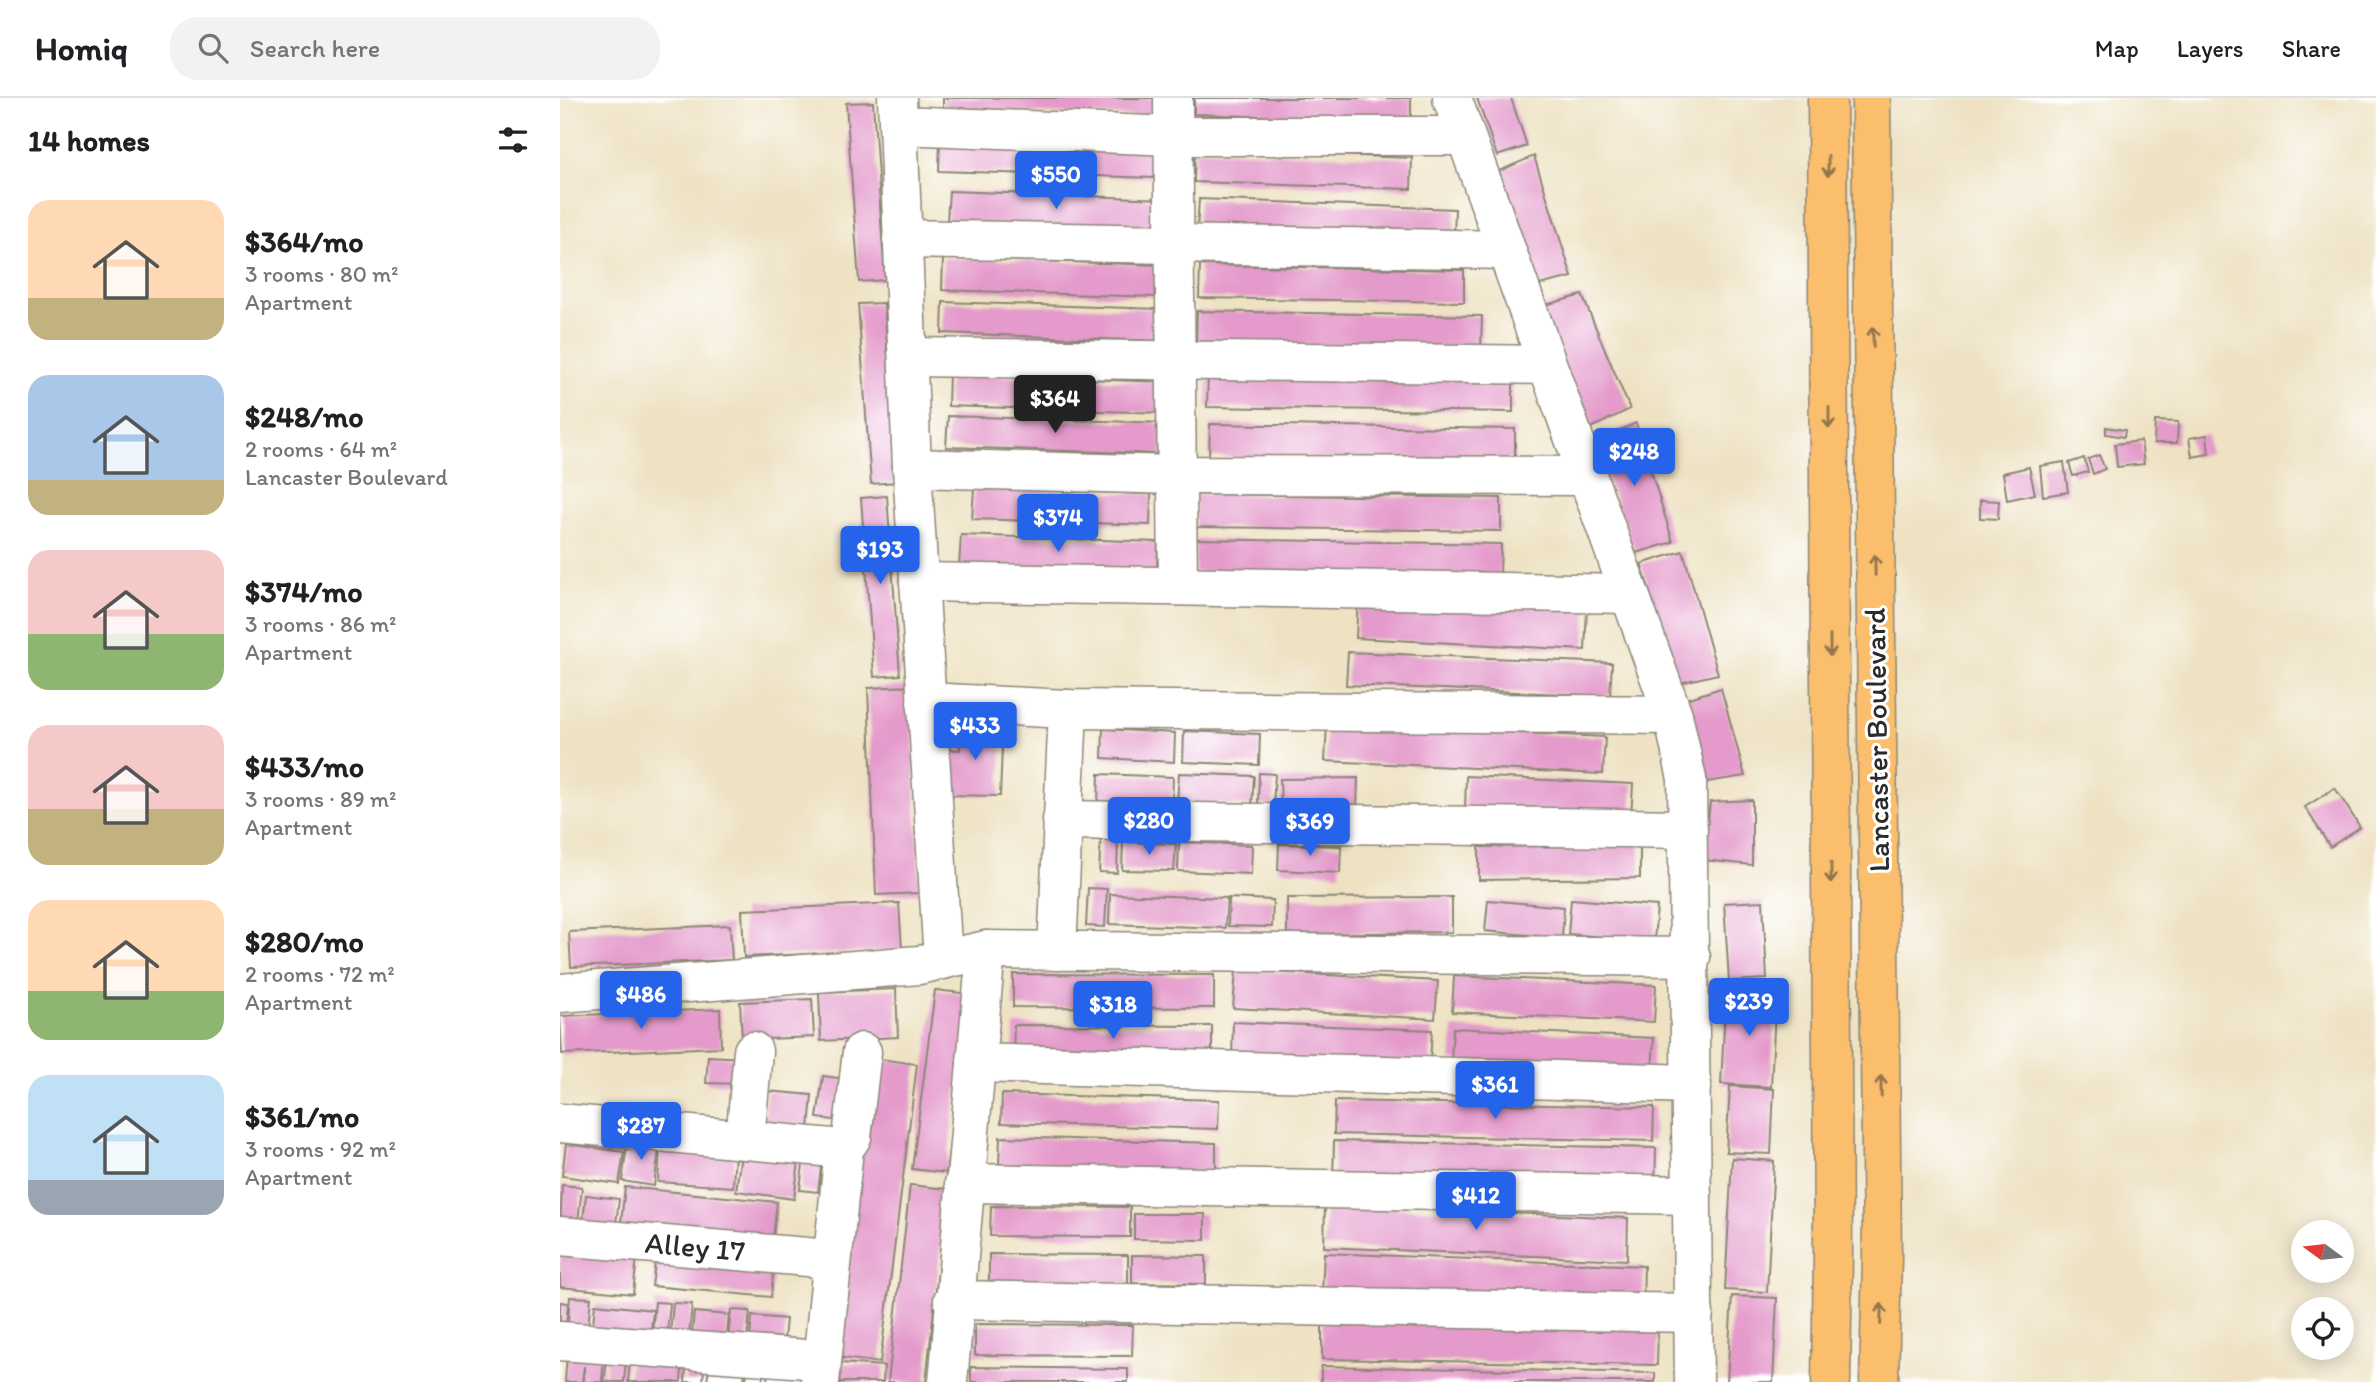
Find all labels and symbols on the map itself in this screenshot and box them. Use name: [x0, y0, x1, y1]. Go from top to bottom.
pin: $550: [1015, 152, 1097, 211]
one-way arrow: [1821, 154, 1835, 177]
one-way arrow: [1866, 326, 1880, 349]
pin: $364: [1014, 376, 1096, 435]
one-way arrow: [1822, 406, 1836, 429]
pin: $248: [1593, 428, 1675, 488]
pin: $374: [1017, 494, 1099, 554]
pin: $193: [839, 526, 921, 586]
one-way arrow: [1869, 554, 1882, 577]
street label: Lancaster Boulevard: [1856, 607, 1897, 873]
one-way arrow: [1823, 634, 1837, 657]
pin: $433: [934, 702, 1016, 762]
pin: $280: [1108, 798, 1190, 857]
pin: $369: [1269, 798, 1351, 858]
one-way arrow: [1824, 861, 1838, 884]
pin: $486: [600, 972, 682, 1031]
pin: $239: [1708, 978, 1790, 1038]
pin: $318: [1072, 982, 1154, 1041]
pin: $361: [1454, 1062, 1536, 1121]
one-way arrow: [1874, 1075, 1887, 1098]
pin: $287: [600, 1102, 682, 1162]
pin: $412: [1435, 1172, 1517, 1232]
north arrow: [2291, 1220, 2354, 1283]
street label: Alley 17: [644, 1224, 747, 1269]
one-way arrow: [1874, 1303, 1887, 1326]

